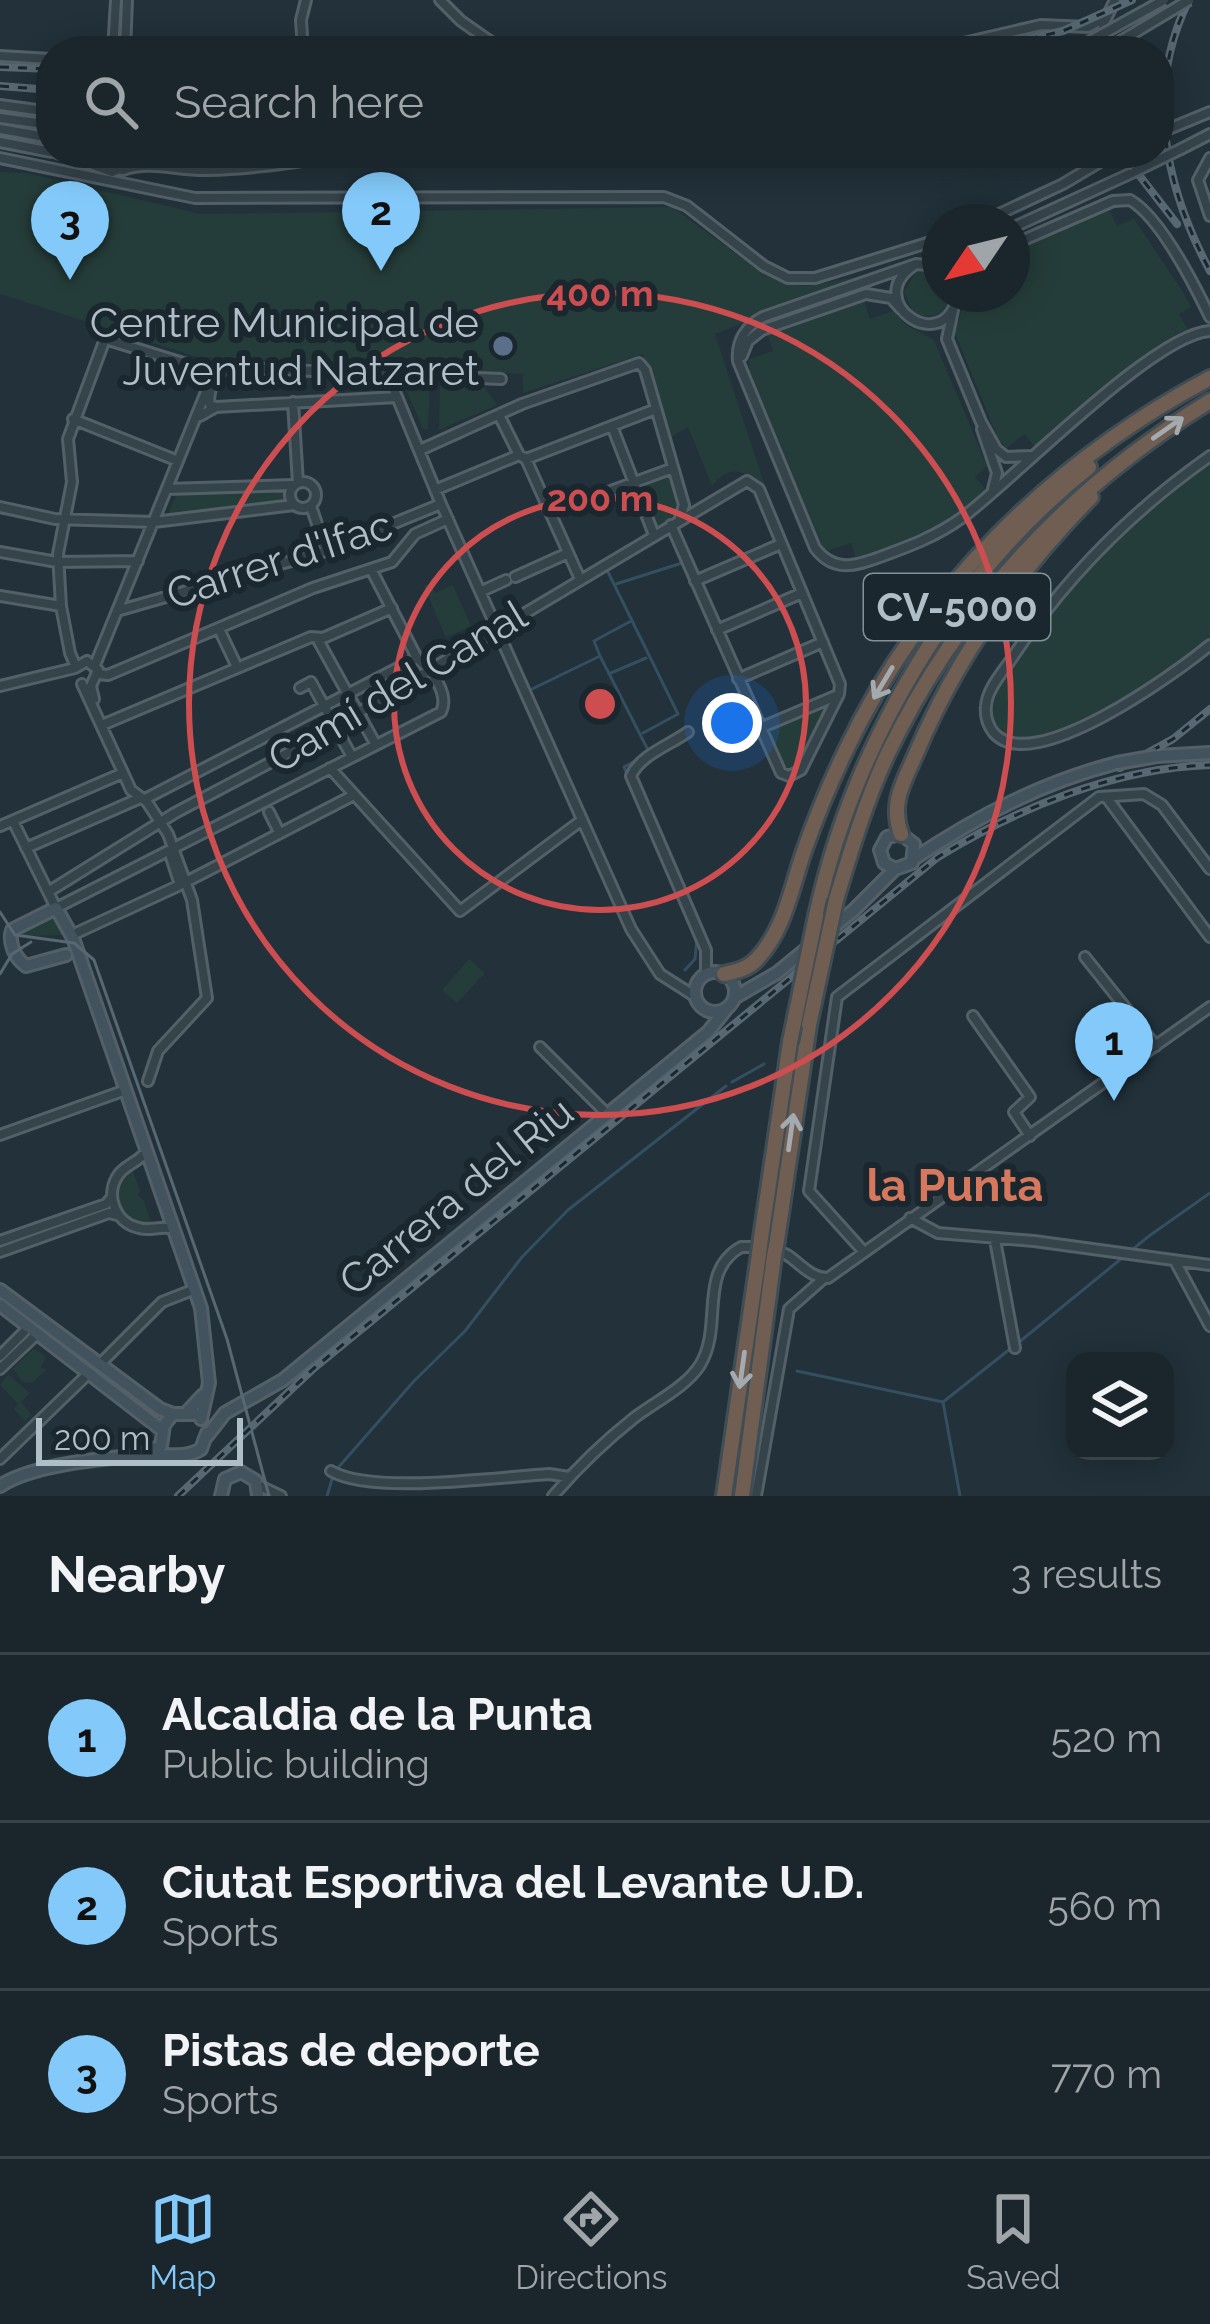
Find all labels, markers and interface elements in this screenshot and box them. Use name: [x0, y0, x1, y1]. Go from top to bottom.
search box: [36, 36, 1174, 168]
icon: search: [78, 69, 144, 135]
text: Search here: [174, 76, 424, 129]
pin: 2: [342, 172, 420, 271]
pin: 3: [31, 181, 109, 280]
north arrow: [922, 204, 1030, 312]
text: 400 m: [547, 272, 653, 314]
place label: Centre Municipal de Juventud Natzaret: [90, 298, 479, 395]
marker: Centre Municipal de Juventud Natzaret: [490, 333, 516, 359]
one-way arrow: [1150, 416, 1184, 441]
text: 200 m: [547, 477, 653, 519]
street label: Carrer d'Ifac: [160, 500, 398, 619]
road number: CV-5000: [864, 574, 1050, 640]
street label: Camí del Canal: [259, 590, 536, 783]
one-way arrow: [871, 665, 895, 699]
centre of rings: [579, 683, 621, 725]
your location: [702, 693, 762, 753]
pin: 1: [1075, 1002, 1153, 1101]
street label: Carrera del Riu: [330, 1087, 583, 1306]
one-way arrow: [780, 1114, 803, 1153]
district label: la Punta: [867, 1159, 1043, 1212]
one-way arrow: [730, 1350, 753, 1389]
map controls: [1066, 1352, 1174, 1460]
button: layers: [1066, 1352, 1174, 1460]
scale bar: [36, 1412, 243, 1465]
text: 200 m: [54, 1419, 150, 1458]
text: Nearby: [48, 1544, 225, 1604]
text: 3 results: [1011, 1551, 1162, 1597]
text: Alcaldia de la Punta: [162, 1688, 593, 1741]
text: 1: [77, 1715, 97, 1761]
text: 520 m: [1051, 1715, 1162, 1761]
text: Public building: [162, 1741, 430, 1787]
text: Ciutat Esportiva del Levante U.D.: [162, 1856, 864, 1909]
text: 2: [76, 1883, 98, 1929]
text: 560 m: [1048, 1883, 1162, 1929]
text: Sports: [162, 1909, 279, 1955]
text: Pistas de deporte: [162, 2024, 540, 2077]
text: 3: [76, 2051, 98, 2097]
text: 770 m: [1051, 2051, 1162, 2097]
text: Sports: [162, 2077, 279, 2123]
tab: Map: [149, 2186, 216, 2297]
tab: Directions: [515, 2186, 668, 2297]
tab: Saved: [966, 2186, 1061, 2297]

